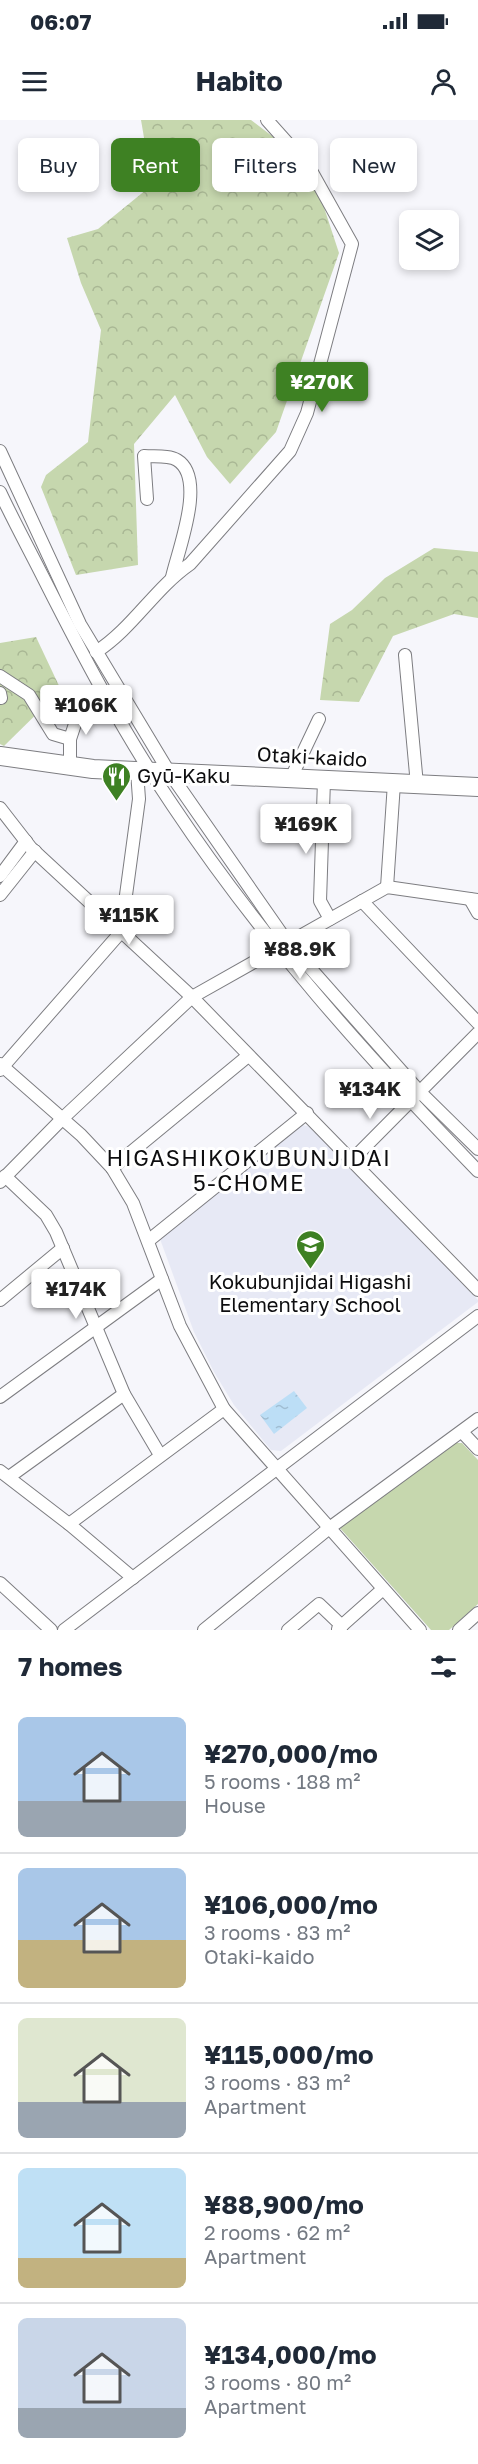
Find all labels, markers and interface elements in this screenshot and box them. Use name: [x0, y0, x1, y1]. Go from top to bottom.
text: 06:07: [30, 8, 92, 35]
icon: menu: [18, 65, 51, 98]
text: Habito: [195, 65, 283, 97]
icon: person: [427, 65, 460, 98]
chip: Buy: [18, 138, 99, 192]
chip: Rent: [111, 138, 200, 192]
chip: Filters: [212, 138, 318, 192]
chip: New: [330, 138, 417, 192]
map controls: [399, 210, 459, 270]
button: layers: [399, 210, 459, 270]
pin: ¥270K: [280, 362, 364, 413]
text: ¥270K: [290, 369, 354, 393]
pin: ¥106K: [44, 685, 128, 736]
text: ¥106K: [54, 692, 118, 716]
street label: Otaki-kaido: [256, 741, 368, 771]
restaurant icon: Gyū-Kaku: [100, 760, 132, 802]
place label: Gyū-Kaku: [137, 763, 230, 787]
pin: ¥169K: [264, 804, 348, 855]
text: ¥169K: [274, 811, 338, 835]
pin: ¥115K: [87, 895, 171, 946]
text: ¥115K: [99, 902, 159, 926]
pin: ¥88.9K: [251, 929, 349, 980]
text: ¥88.9K: [264, 936, 336, 960]
pin: ¥134K: [328, 1069, 412, 1120]
text: ¥134K: [339, 1076, 401, 1100]
district label: HIGASHIKOKUBUNJIDAI 5-CHOME: [107, 1144, 391, 1196]
school or university icon: Kokubunjidai Higashi Elementary School: [294, 1228, 326, 1270]
pin: ¥174K: [34, 1269, 118, 1320]
place label: Kokubunjidai Higashi Elementary School: [209, 1269, 411, 1316]
text: ¥174K: [45, 1276, 107, 1300]
icon: filters: [427, 1650, 460, 1683]
text: 7 homes: [18, 1651, 123, 1682]
text: ¥270,000/mo: [204, 1738, 378, 1769]
icon: home: [66, 1741, 138, 1813]
text: 5 rooms · 188 m²: [204, 1769, 361, 1793]
text: House: [204, 1793, 266, 1817]
text: ¥106,000/mo: [204, 1889, 378, 1920]
icon: home: [66, 1892, 138, 1964]
text: 3 rooms · 83 m²: [204, 1920, 350, 1944]
text: Otaki-kaido: [204, 1944, 314, 1968]
text: ¥115,000/mo: [204, 2039, 374, 2070]
icon: home: [66, 2042, 138, 2114]
text: 3 rooms · 83 m²: [204, 2070, 350, 2094]
text: Apartment: [204, 2094, 307, 2118]
text: ¥88,900/mo: [204, 2189, 364, 2220]
icon: home: [66, 2192, 138, 2264]
text: 2 rooms · 62 m²: [204, 2220, 350, 2244]
text: Apartment: [204, 2244, 307, 2268]
text: ¥134,000/mo: [204, 2339, 377, 2370]
icon: home: [66, 2342, 138, 2414]
text: 3 rooms · 80 m²: [204, 2370, 351, 2394]
text: Apartment: [204, 2394, 307, 2418]

